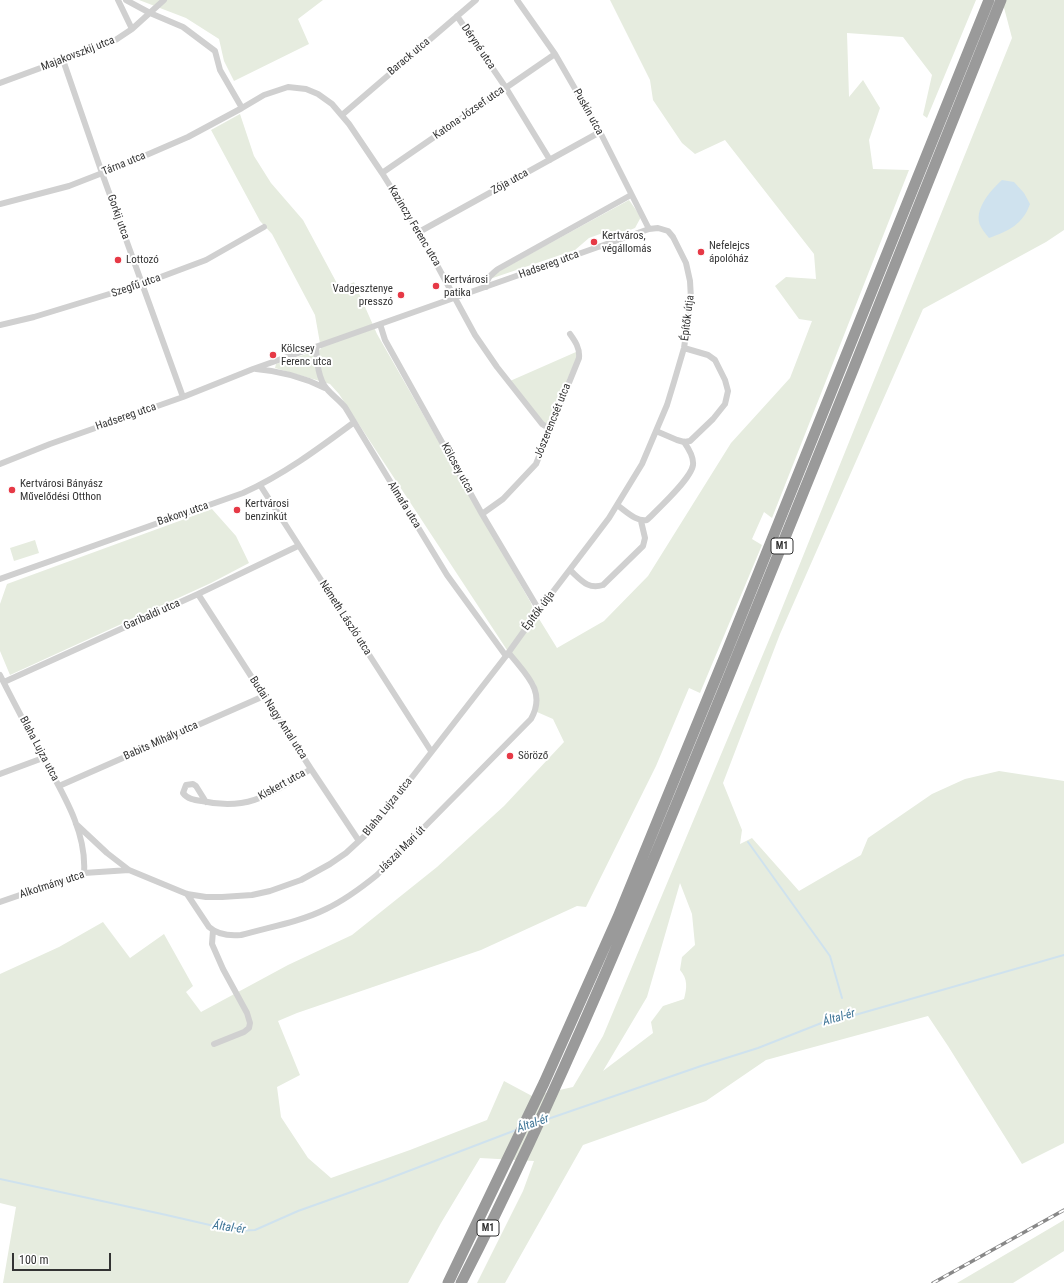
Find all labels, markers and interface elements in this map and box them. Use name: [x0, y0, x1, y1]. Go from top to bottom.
street label: Déryné utca: [458, 22, 498, 72]
street label: Majakovszkij utca: [39, 34, 117, 74]
street label: Barack utca: [385, 35, 433, 79]
street label: Katona József utca: [431, 84, 507, 142]
street label: Puskin utca: [570, 87, 606, 137]
street label: Tárna utca: [100, 149, 148, 179]
street label: Zója utca: [489, 166, 531, 198]
street label: Kazinczy Ferenc utca: [385, 183, 443, 269]
street label: Gorkij utca: [104, 193, 132, 241]
place label: Kertváros, végállomás: [602, 229, 652, 255]
marker: Kertváros, végállomás: [589, 237, 599, 247]
place label: Nefelejcs ápolóház: [709, 239, 750, 265]
marker: Nefelejcs ápolóház: [696, 247, 706, 257]
street label: Hadsereg utca: [517, 248, 581, 282]
place label: Lottozó: [126, 253, 159, 267]
marker: Lottozó: [113, 255, 123, 265]
street label: Szegfű utca: [110, 271, 162, 301]
place label: Kertvárosi patika: [444, 273, 488, 299]
marker: Kertvárosi patika: [431, 281, 441, 291]
place label: Vadgesztenye presszó: [333, 282, 393, 308]
marker: Vadgesztenye presszó: [396, 290, 406, 300]
street label: Építők útja: [679, 294, 697, 342]
place label: Kölcsey Ferenc utca: [281, 342, 332, 368]
marker: Kölcsey Ferenc utca: [268, 350, 278, 360]
street label: Jószerencsét utca: [532, 382, 574, 460]
street label: Hadsereg utca: [94, 401, 158, 433]
street label: Kölcsey utca: [438, 441, 476, 495]
place label: Kertvárosi Bányász Művelődési Otthon: [20, 477, 103, 503]
street label: Almafa utca: [384, 479, 424, 531]
marker: Kertvárosi Bányász Művelődési Otthon: [7, 485, 17, 495]
place label: Kertvárosi benzinkút: [245, 497, 289, 523]
street label: Bakony utca: [156, 499, 210, 529]
marker: Kertvárosi benzinkút: [232, 505, 242, 515]
road number: M1: [771, 538, 793, 554]
street label: Németh László utca: [316, 578, 374, 658]
street label: Építők útja: [520, 589, 558, 633]
street label: Garibaldi utca: [122, 597, 182, 633]
street label: Budai Nagy Antal utca: [246, 674, 310, 762]
street label: Blaha Lujza utca: [16, 714, 62, 784]
street label: Babits Mihály utca: [122, 719, 200, 763]
place label: Söröző: [518, 749, 548, 763]
marker: Söröző: [505, 751, 515, 761]
street label: Kiskert utca: [256, 767, 308, 803]
street label: Blaha Lujza utca: [360, 775, 416, 839]
street label: Jászai Mari út: [376, 824, 428, 876]
street label: Alkotmány utca: [18, 868, 86, 902]
water label: Által-ér: [821, 1007, 857, 1029]
water label: Által-ér: [515, 1112, 551, 1136]
water label: Által-ér: [212, 1219, 246, 1237]
road number: M1: [477, 1220, 499, 1236]
scale bar: [14, 1245, 113, 1271]
text: 100 m: [19, 1253, 49, 1267]

